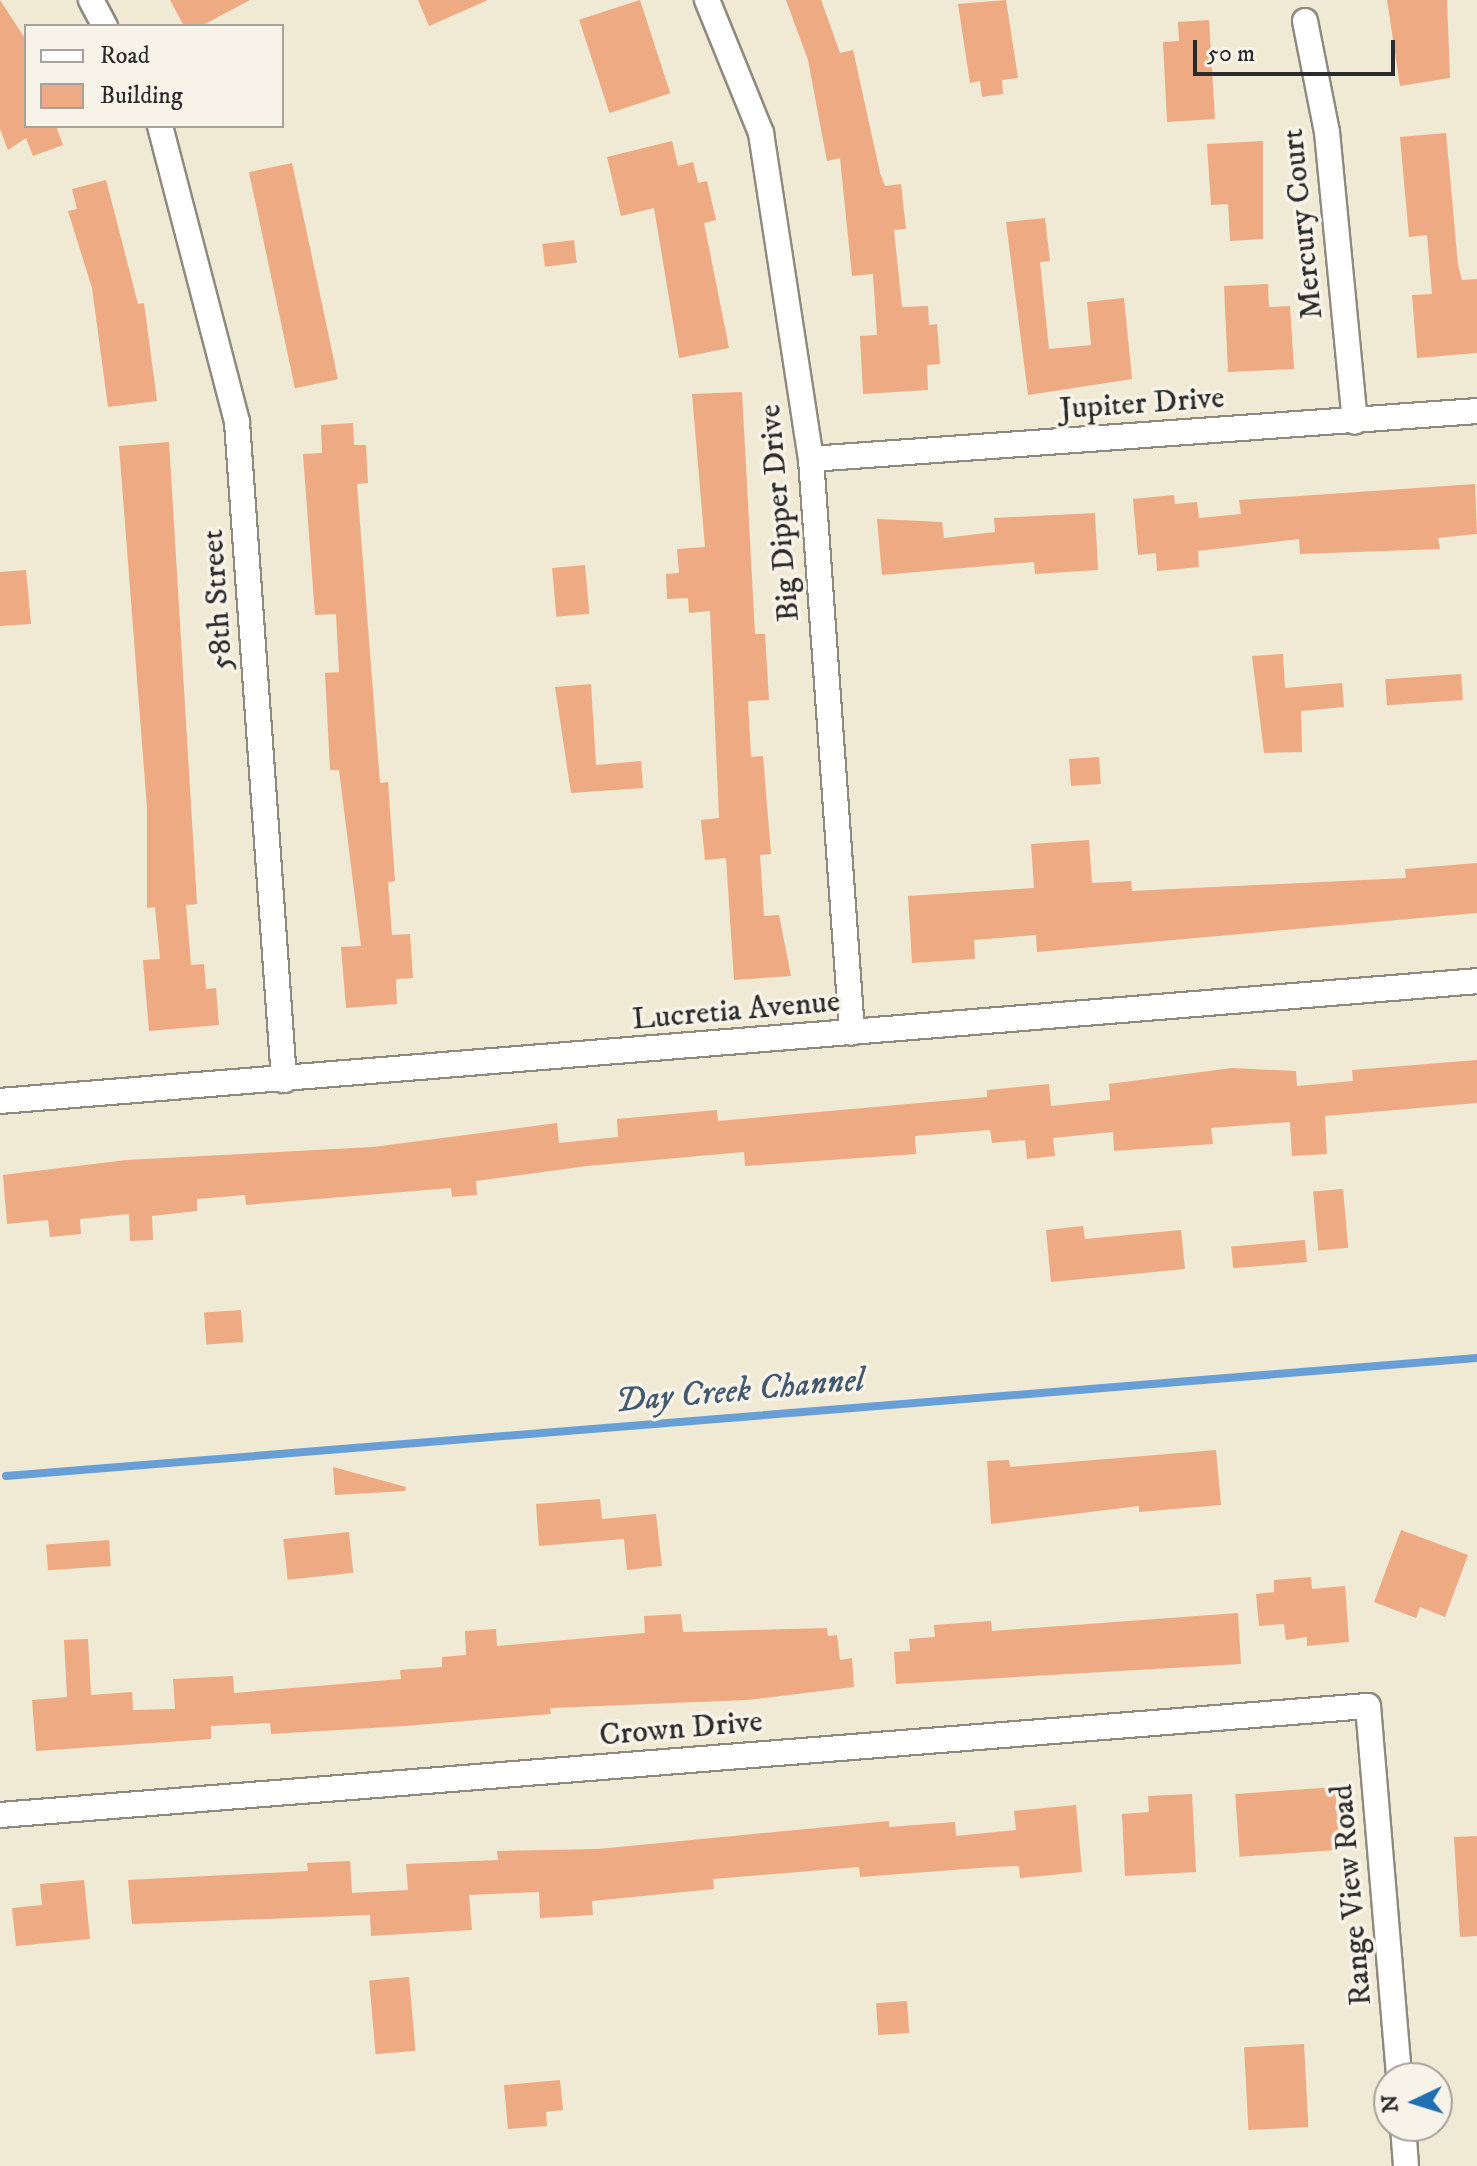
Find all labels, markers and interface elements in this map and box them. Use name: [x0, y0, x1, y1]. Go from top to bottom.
legend: [24, 24, 284, 128]
scale bar: [1197, 24, 1399, 74]
text: 50 m: [1207, 39, 1255, 69]
text: Road: [100, 41, 150, 71]
text: Building: [100, 81, 183, 111]
street label: Mercury Court: [1274, 127, 1332, 321]
street label: Jupiter Drive: [1058, 379, 1226, 429]
street label: Big Dipper Drive: [751, 403, 809, 623]
street label: 58th Street: [194, 528, 242, 672]
street label: Lucretia Avenue: [630, 983, 842, 1039]
water label: Day Creek Channel: [614, 1360, 866, 1422]
street label: Crown Drive: [598, 1703, 764, 1755]
street label: Range View Road: [1323, 1783, 1381, 2007]
north arrow: [1373, 2062, 1453, 2142]
text: N: [1376, 2094, 1405, 2114]

